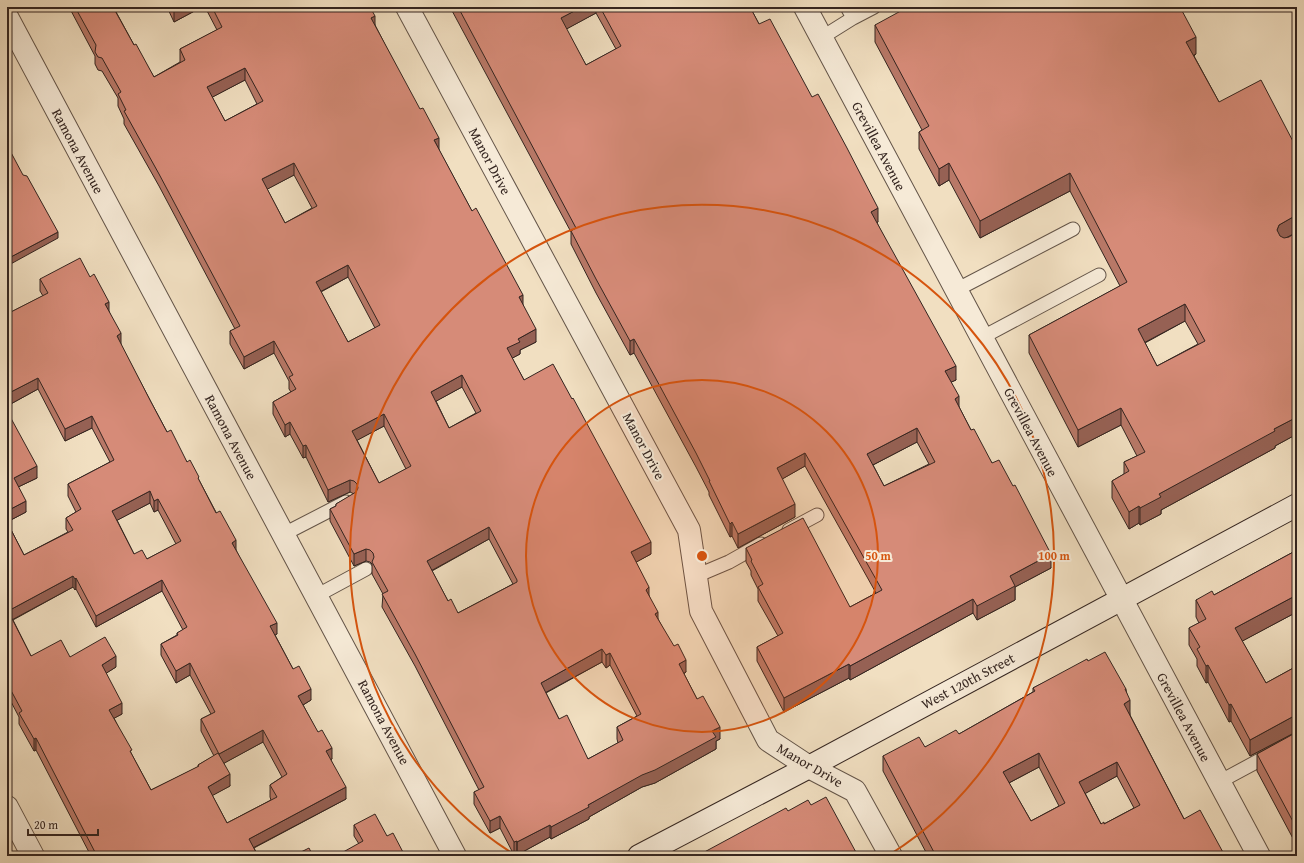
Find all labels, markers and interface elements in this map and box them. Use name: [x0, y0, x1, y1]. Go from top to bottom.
street label: Grevillea Avenue: [847, 98, 911, 195]
street label: Ramona Avenue: [47, 105, 109, 197]
street label: Manor Drive: [464, 124, 516, 198]
street label: Grevillea Avenue: [999, 384, 1063, 481]
street label: Ramona Avenue: [200, 391, 262, 483]
street label: Manor Drive: [618, 409, 670, 483]
text: 50 m: [865, 547, 891, 564]
text: 100 m: [1038, 547, 1071, 564]
centre of rings: [695, 549, 709, 563]
street label: West 120th Street: [918, 648, 1018, 714]
street label: Grevillea Avenue: [1152, 669, 1216, 766]
street label: Ramona Avenue: [353, 676, 415, 768]
street label: Manor Drive: [773, 738, 847, 792]
scale bar: [28, 811, 98, 837]
text: 20 m: [34, 816, 58, 833]

